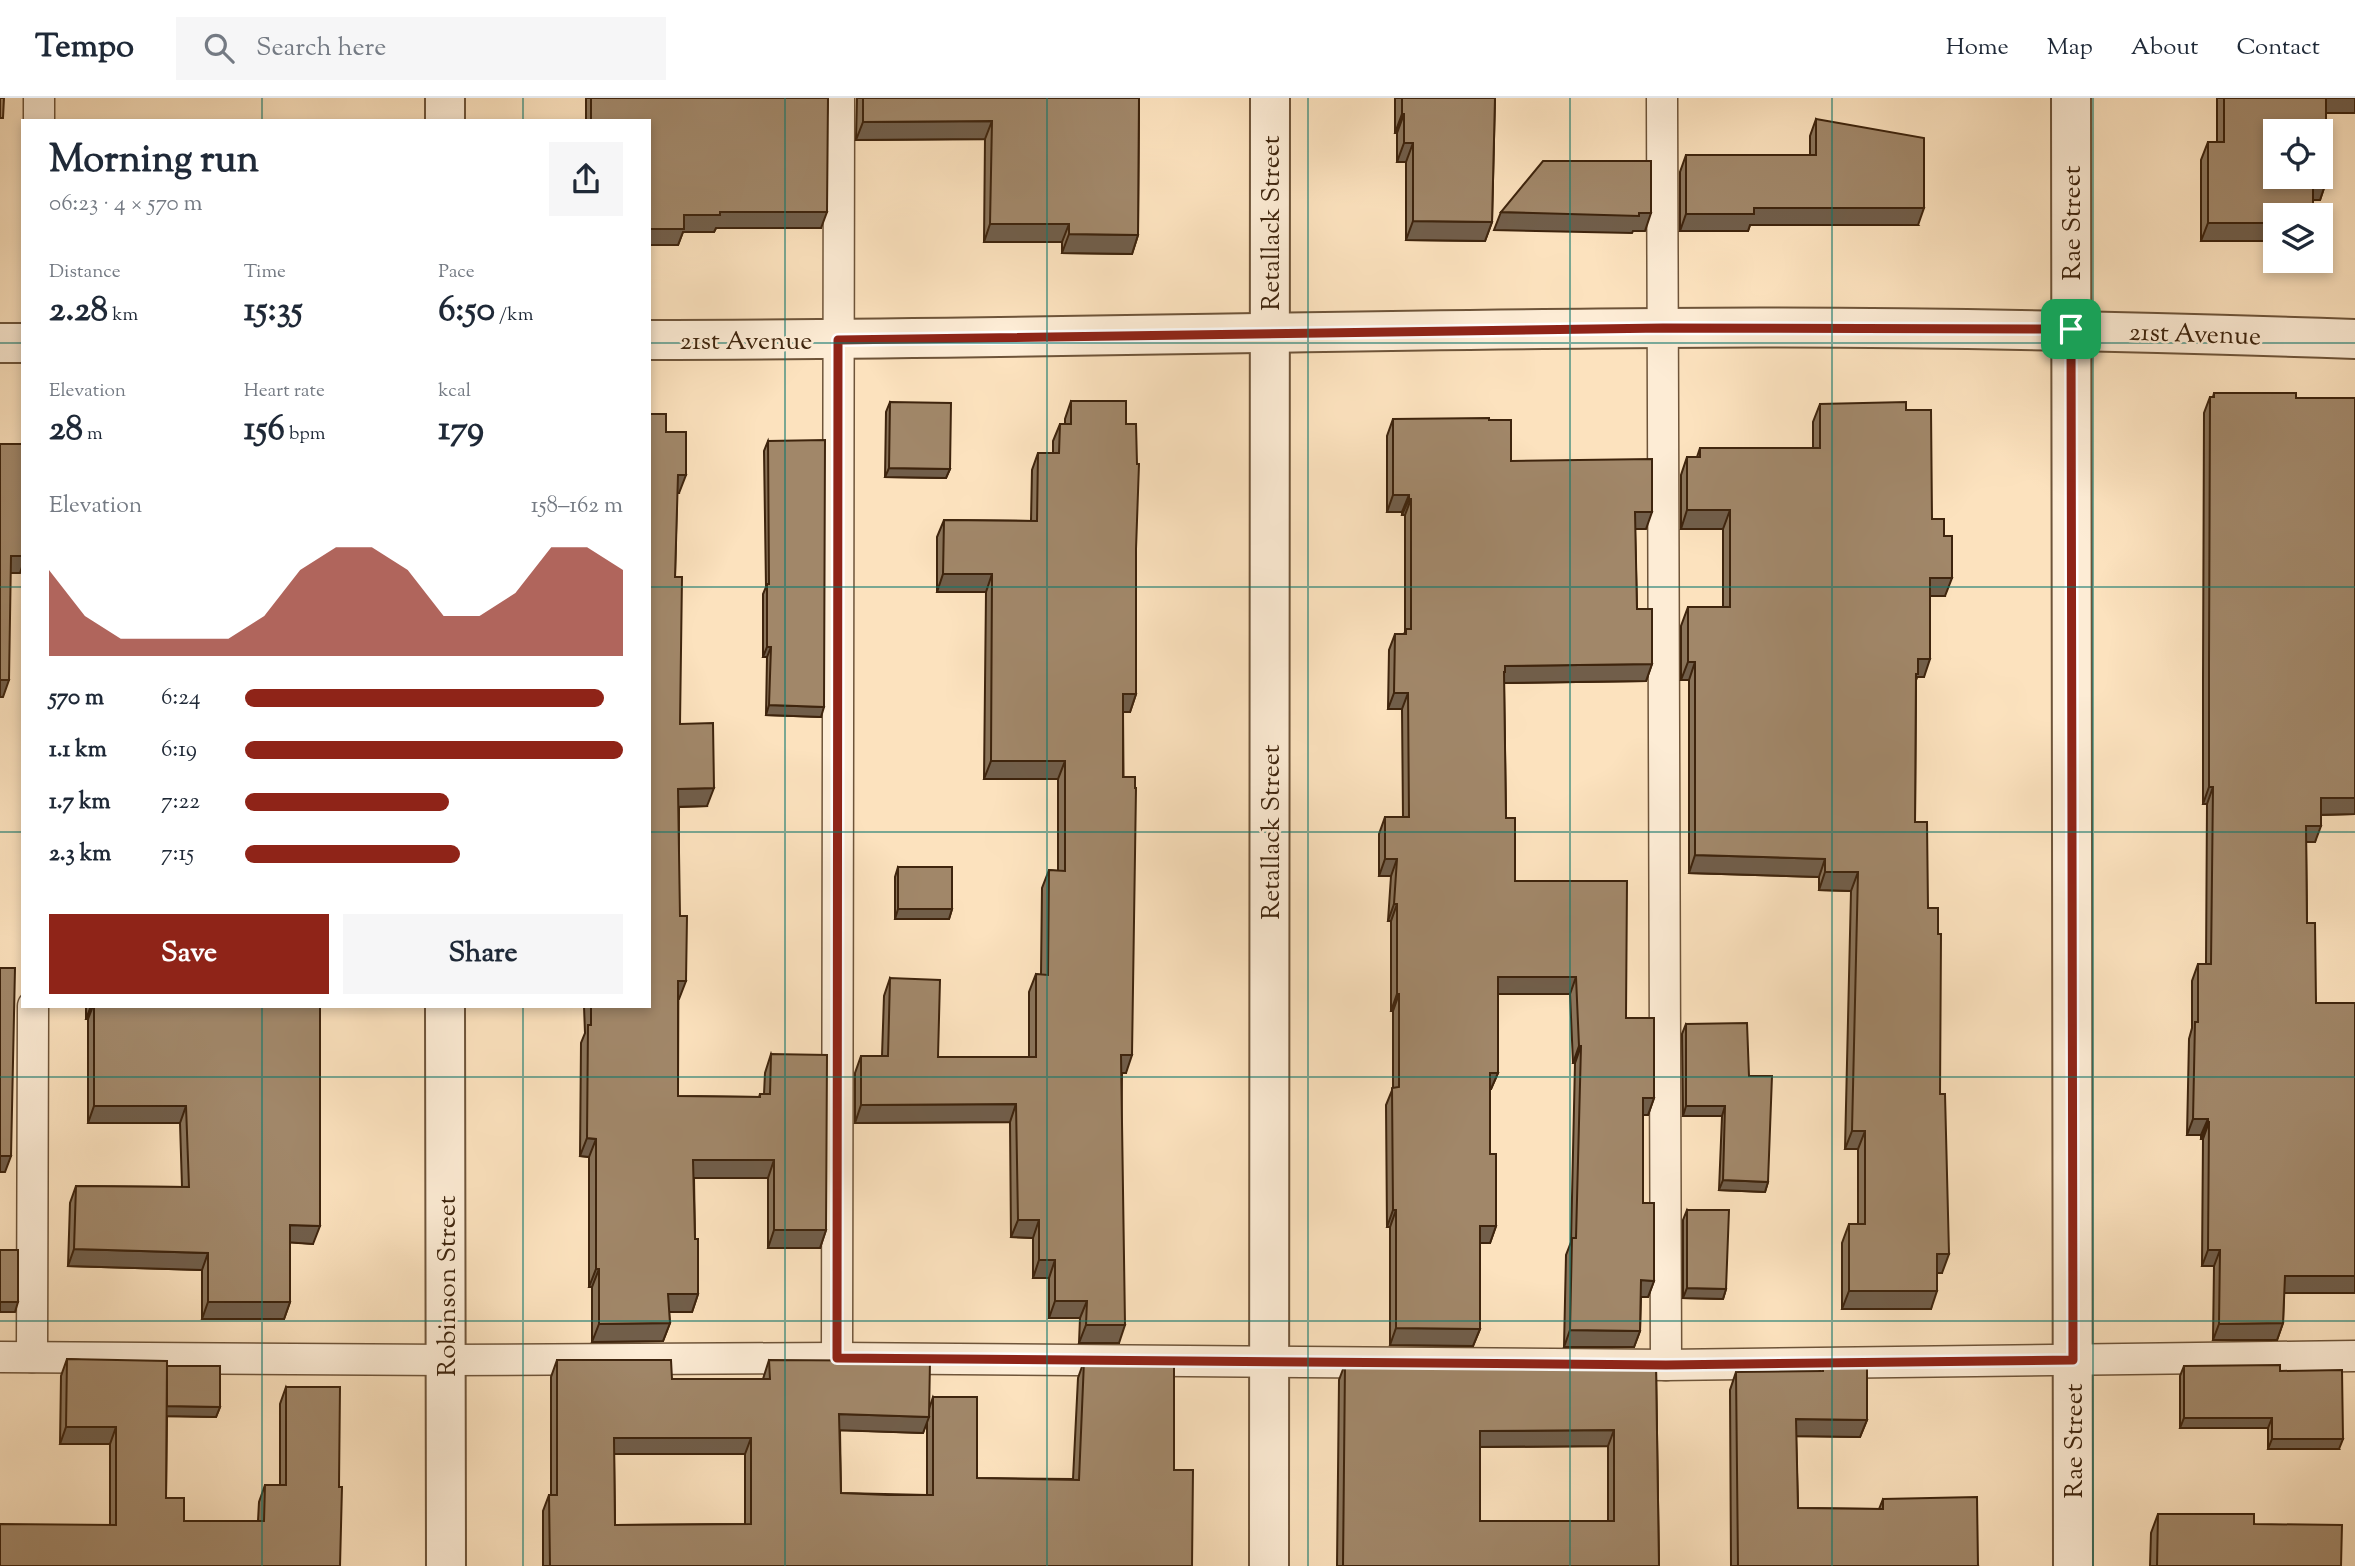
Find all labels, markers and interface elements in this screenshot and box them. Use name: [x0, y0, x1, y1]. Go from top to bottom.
search box: [176, 17, 666, 80]
text: Tempo: [35, 24, 134, 72]
icon: search: [200, 29, 238, 67]
text: Search here: [256, 30, 386, 67]
text: Home: [1946, 31, 2009, 65]
text: Map: [2047, 31, 2093, 65]
text: About: [2131, 31, 2198, 65]
text: Contact: [2236, 31, 2320, 65]
map controls: [2263, 119, 2333, 273]
button: locate: [2263, 119, 2333, 189]
text: Morning run: [49, 135, 259, 189]
street label: Retallack Street: [1254, 135, 1291, 311]
button: share: [549, 142, 623, 216]
street label: Rae Street: [2055, 165, 2092, 281]
text: 06:23 · 4 × 570 m: [49, 188, 203, 221]
button: layers: [2263, 203, 2333, 273]
text: Distance: [49, 259, 121, 286]
text: Time: [244, 259, 286, 286]
text: Pace: [438, 259, 475, 286]
text: 2.28: [49, 286, 108, 337]
text: 15:35: [244, 286, 303, 337]
text: 6:50: [438, 286, 495, 337]
pin: [2041, 299, 2101, 359]
text: km: [108, 302, 138, 329]
text: /km: [495, 302, 533, 329]
icon: arrive: [2052, 310, 2090, 348]
street label: 21st Avenue: [2128, 315, 2262, 356]
street label: 21st Avenue: [680, 324, 812, 361]
text: Elevation: [49, 378, 126, 405]
text: Heart rate: [244, 378, 325, 405]
text: kcal: [438, 378, 471, 405]
text: 28: [49, 405, 83, 456]
text: 156: [244, 405, 285, 456]
text: 179: [438, 405, 484, 456]
text: m: [83, 421, 103, 448]
text: bpm: [285, 421, 325, 448]
text: Elevation: [49, 490, 142, 523]
text: 158–162 m: [531, 490, 623, 523]
text: 570 m: [49, 682, 104, 715]
text: 6:24: [161, 682, 201, 715]
text: 1.1 km: [49, 734, 107, 767]
text: 6:19: [161, 734, 197, 767]
street label: Retallack Street: [1254, 744, 1291, 920]
text: 1.7 km: [49, 786, 111, 819]
text: 7:22: [161, 786, 200, 819]
text: 2.3 km: [49, 838, 111, 871]
text: 7:15: [161, 838, 194, 871]
button: Save: [49, 914, 329, 994]
button: Share: [343, 914, 623, 994]
street label: Robinson Street: [430, 1195, 467, 1377]
street label: Rae Street: [2057, 1383, 2094, 1499]

